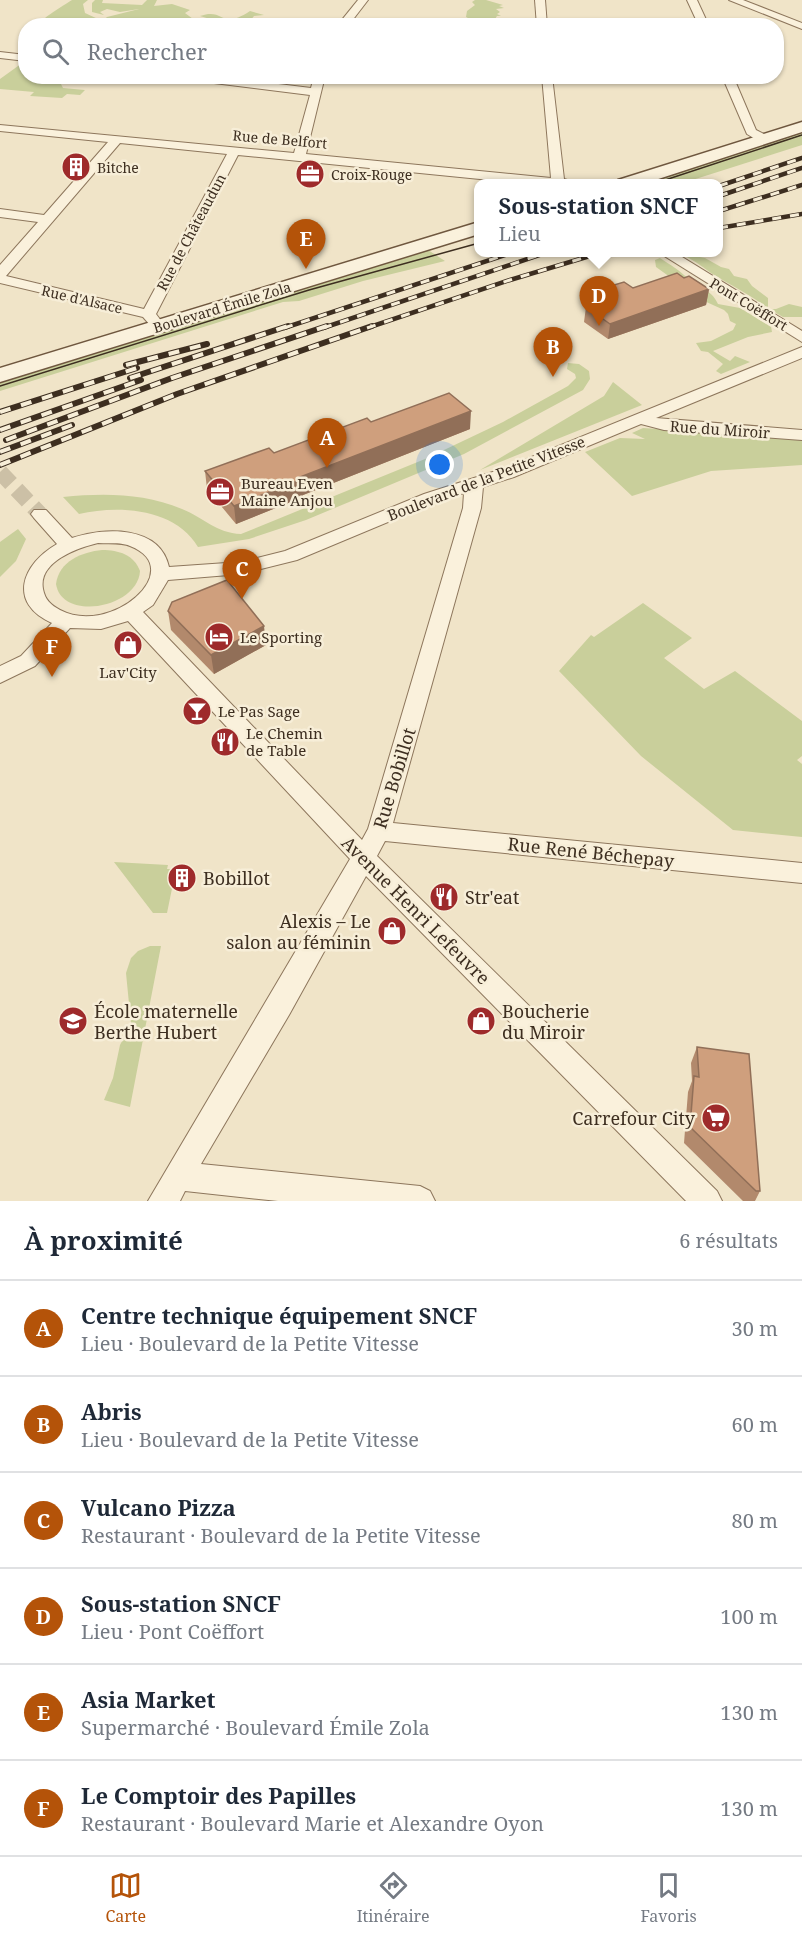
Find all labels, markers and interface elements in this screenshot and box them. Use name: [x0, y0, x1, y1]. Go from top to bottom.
search box: [18, 18, 784, 84]
icon: search: [39, 35, 72, 68]
text: Rechercher: [87, 36, 207, 66]
street label: Rue de Belfort: [232, 125, 328, 153]
building icon: Bitche: [60, 151, 92, 183]
place label: Bitche: [97, 158, 139, 177]
office icon: Croix-Rouge: [294, 158, 326, 190]
place label: Croix-Rouge: [331, 165, 412, 184]
street label: Rue de Châteaudun: [152, 170, 230, 294]
popup: [474, 179, 723, 257]
text: Sous-station SNCF: [498, 190, 699, 220]
pin: E: [286, 220, 326, 269]
text: Lieu: [498, 220, 541, 247]
street label: Pont Coëffort: [706, 273, 792, 335]
pin: D: [580, 276, 618, 326]
street label: Boulevard Émile Zola: [151, 277, 293, 337]
street label: Rue d'Alsace: [40, 280, 124, 318]
pin: B: [534, 328, 572, 377]
street label: Rue du Miroir: [669, 416, 771, 442]
pin: A: [308, 418, 346, 468]
street label: Boulevard de la Petite Vitesse: [384, 431, 588, 525]
your location: [425, 450, 454, 479]
place label: Bureau Even Maine Anjou: [241, 473, 333, 510]
office icon: Bureau Even Maine Anjou: [204, 476, 236, 508]
pin: C: [222, 550, 262, 599]
hotel icon: Le Sporting: [203, 621, 235, 653]
place label: Le Sporting: [240, 627, 322, 647]
pin: F: [32, 628, 72, 677]
shop icon: Lav'City: [112, 629, 144, 661]
place label: Lav'City: [99, 662, 157, 682]
bar icon: Le Pas Sage: [181, 695, 213, 727]
place label: Le Pas Sage: [218, 701, 300, 721]
place label: Le Chemin de Table: [246, 723, 323, 760]
street label: Rue Bobillot: [367, 725, 421, 831]
restaurant icon: Le Chemin de Table: [209, 726, 241, 758]
street label: Avenue Henri Lefeuvre: [337, 831, 495, 989]
street label: Rue René Béchepay: [507, 831, 676, 873]
building icon: Bobillot: [166, 862, 198, 894]
place label: Bobillot: [203, 866, 270, 890]
restaurant icon: Str'eat: [428, 881, 460, 913]
place label: Str'eat: [465, 885, 519, 909]
place label: Alexis – Le salon au féminin: [226, 909, 371, 954]
shop icon: Alexis – Le salon au féminin: [376, 915, 408, 947]
place label: École maternelle Berthe Hubert: [94, 999, 238, 1044]
place label: Boucherie du Miroir: [502, 999, 589, 1044]
school or university icon: École maternelle Berthe Hubert: [57, 1005, 89, 1037]
shop icon: Boucherie du Miroir: [465, 1005, 497, 1037]
supermarket icon: Carrefour City: [700, 1102, 732, 1134]
place label: Carrefour City: [572, 1106, 696, 1130]
text: À proximité: [24, 1222, 183, 1258]
text: 6 résultats: [679, 1227, 778, 1254]
text: Centre technique équipement SNCF: [81, 1300, 477, 1330]
text: A: [36, 1315, 51, 1342]
text: 30 m: [732, 1315, 778, 1342]
text: Lieu · Boulevard de la Petite Vitesse: [81, 1330, 419, 1357]
text: Abris: [81, 1396, 142, 1426]
text: B: [37, 1411, 50, 1438]
text: 60 m: [732, 1411, 778, 1438]
text: Lieu · Boulevard de la Petite Vitesse: [81, 1426, 419, 1453]
text: Vulcano Pizza: [81, 1492, 236, 1522]
text: C: [37, 1507, 50, 1534]
text: 80 m: [732, 1507, 778, 1534]
text: Restaurant · Boulevard de la Petite Vitesse: [81, 1522, 481, 1549]
text: Sous-station SNCF: [81, 1588, 281, 1618]
text: D: [36, 1603, 51, 1630]
text: 100 m: [720, 1603, 778, 1630]
text: Lieu · Pont Coëffort: [81, 1618, 264, 1645]
text: Asia Market: [81, 1684, 216, 1714]
text: E: [37, 1699, 50, 1726]
text: 130 m: [720, 1699, 778, 1726]
text: Supermarché · Boulevard Émile Zola: [81, 1714, 430, 1741]
text: Le Comptoir des Papilles: [81, 1780, 356, 1810]
text: F: [37, 1795, 50, 1822]
text: 130 m: [720, 1795, 778, 1822]
text: Restaurant · Boulevard Marie et Alexandre Oyon: [81, 1810, 544, 1837]
tab: Carte: [105, 1869, 146, 1927]
tab: Itinéraire: [357, 1869, 430, 1927]
tab: Favoris: [640, 1869, 697, 1927]

